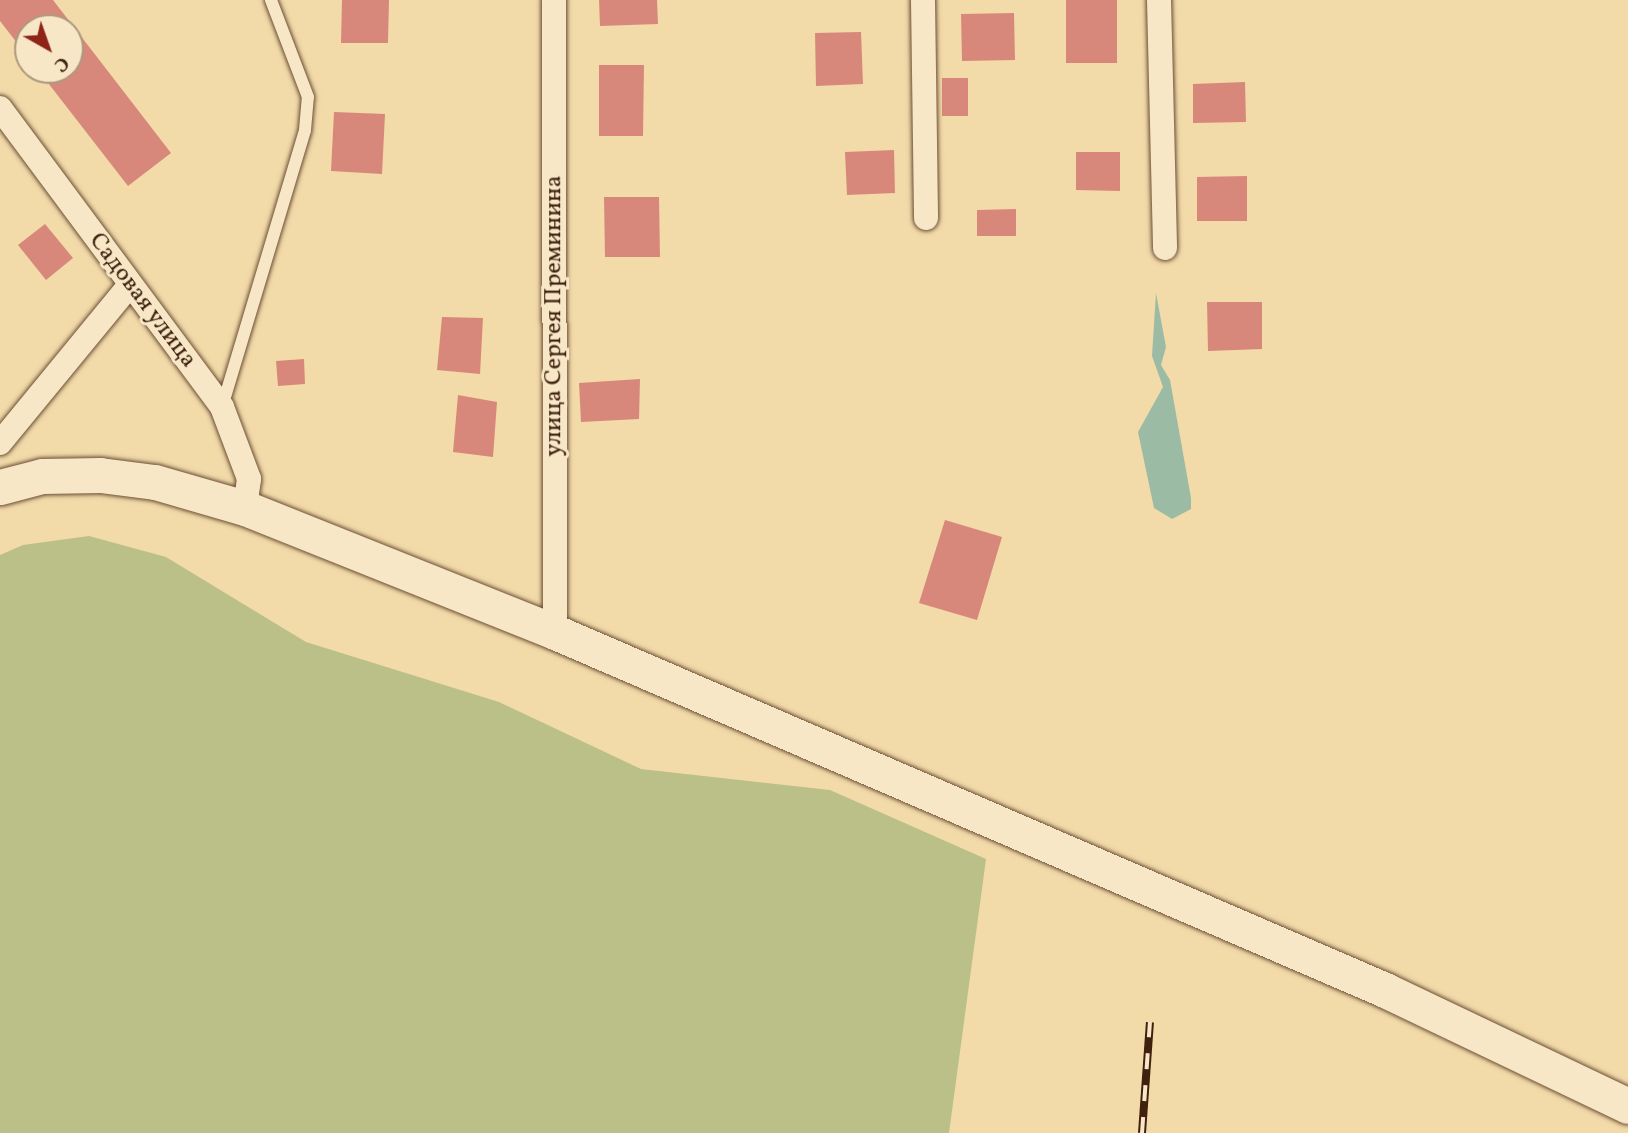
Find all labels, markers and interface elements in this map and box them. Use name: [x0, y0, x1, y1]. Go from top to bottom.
north arrow: [14, 14, 84, 84]
text: С: [48, 50, 74, 77]
street label: улица Сергея Преминина: [541, 175, 569, 457]
street label: Садовая улица: [82, 228, 202, 374]

